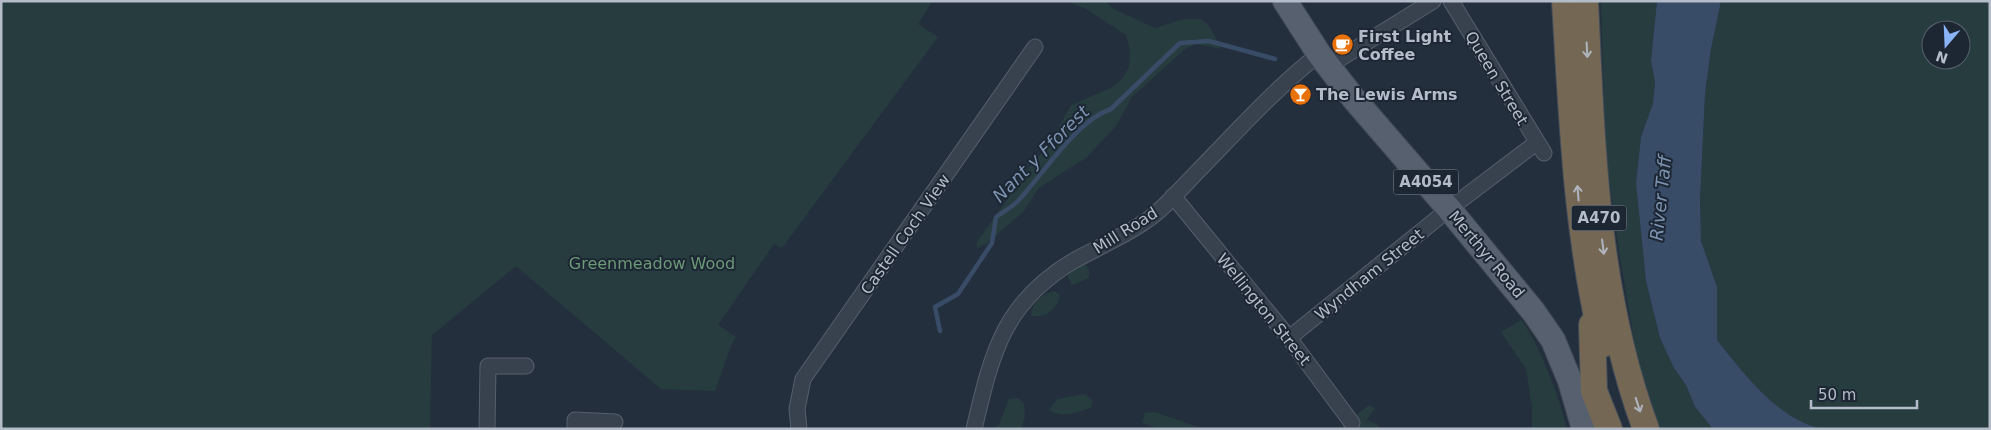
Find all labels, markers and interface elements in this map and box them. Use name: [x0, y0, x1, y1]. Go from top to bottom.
north arrow: [1921, 20, 1971, 70]
place label: First Light Coffee: [1358, 27, 1452, 64]
street label: Queen Street: [1461, 28, 1532, 129]
cafe icon: First Light Coffee: [1330, 33, 1354, 57]
one-way arrow: [1583, 42, 1592, 58]
text: N: [1934, 48, 1950, 67]
bar icon: The Lewis Arms: [1288, 82, 1312, 106]
place label: The Lewis Arms: [1316, 85, 1458, 104]
water label: Nant y Fforest: [988, 100, 1094, 206]
water label: River Taff: [1646, 152, 1676, 242]
road number: A4054: [1394, 170, 1458, 194]
street label: Castell Coch View: [857, 171, 954, 298]
one-way arrow: [1573, 185, 1583, 201]
street label: Mill Road: [1090, 203, 1161, 258]
road number: A470: [1572, 206, 1626, 230]
street label: Merthyr Road: [1445, 207, 1529, 302]
street label: Wyndham Street: [1311, 225, 1428, 324]
one-way arrow: [1598, 238, 1608, 254]
street label: Wellington Street: [1213, 250, 1315, 369]
park label: Greenmeadow Wood: [569, 254, 735, 273]
scale bar: [1811, 378, 1917, 410]
text: 50 m: [1818, 386, 1856, 404]
one-way arrow: [1634, 397, 1644, 413]

